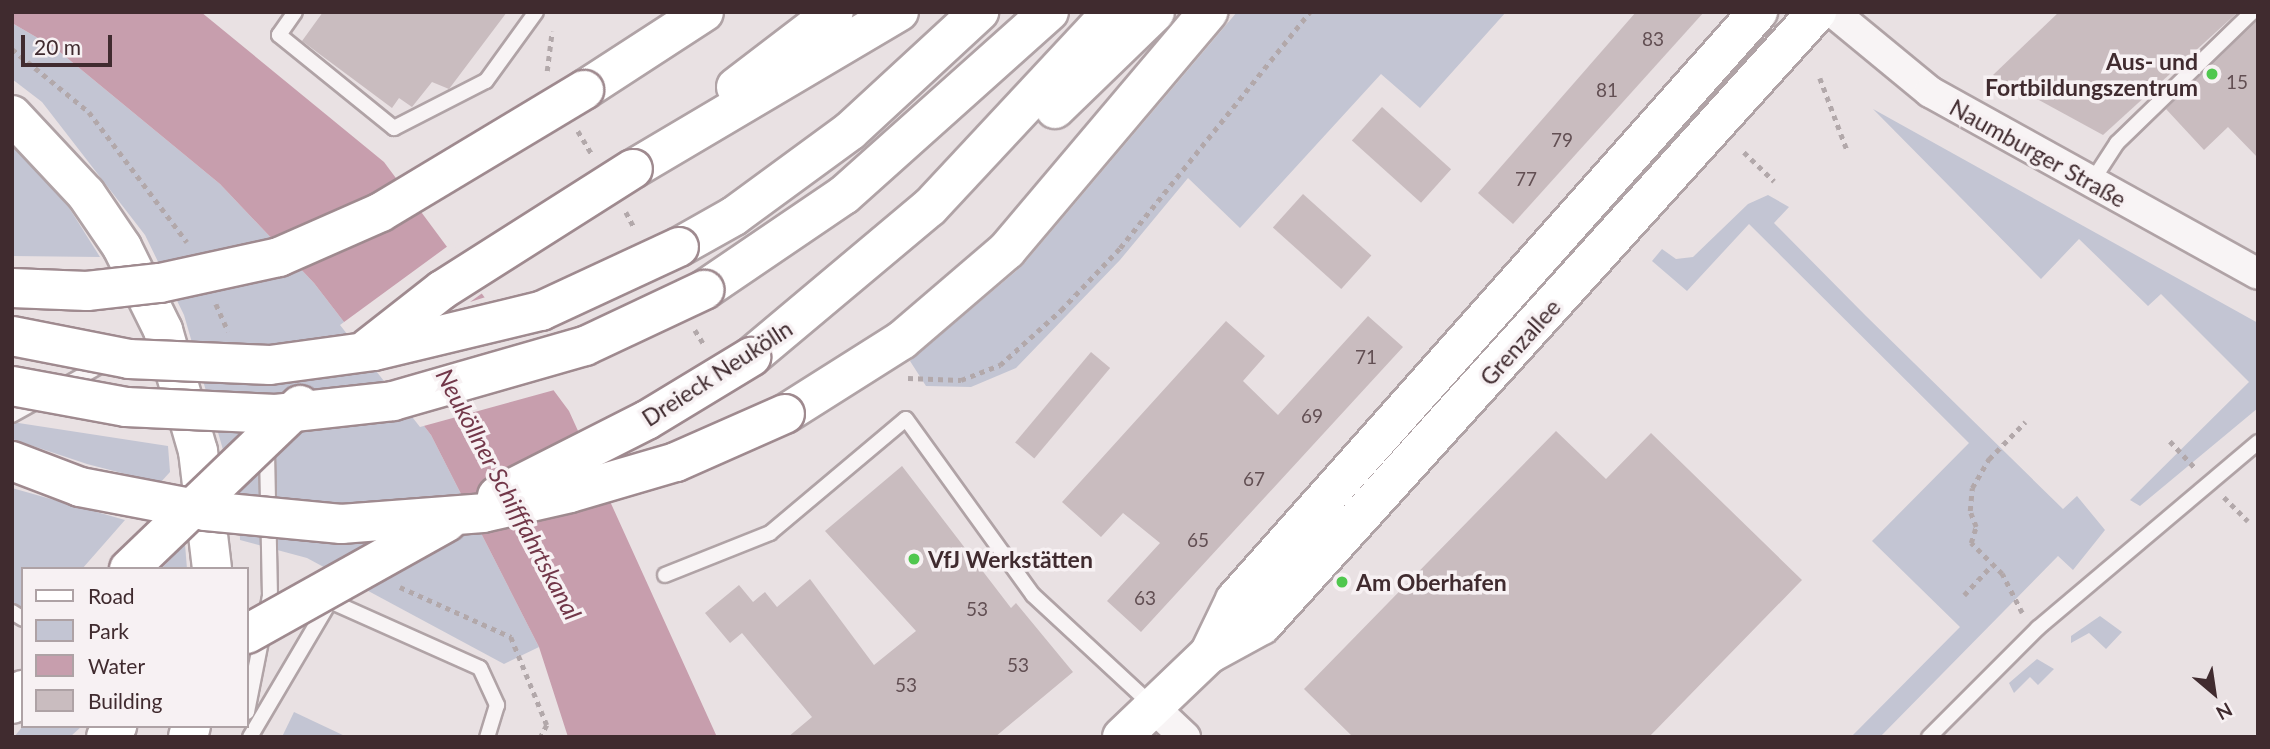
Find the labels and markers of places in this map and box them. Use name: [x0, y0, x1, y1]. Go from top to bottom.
place label: Aus- und Fortbildungszentrum: [1985, 47, 2198, 101]
marker: Aus- und Fortbildungszentrum: [2204, 66, 2220, 82]
place label: VfJ Werkstätten: [928, 545, 1093, 573]
marker: VfJ Werkstätten: [906, 551, 922, 567]
place label: Am Oberhafen: [1356, 568, 1507, 596]
marker: Am Oberhafen: [1334, 574, 1350, 590]

